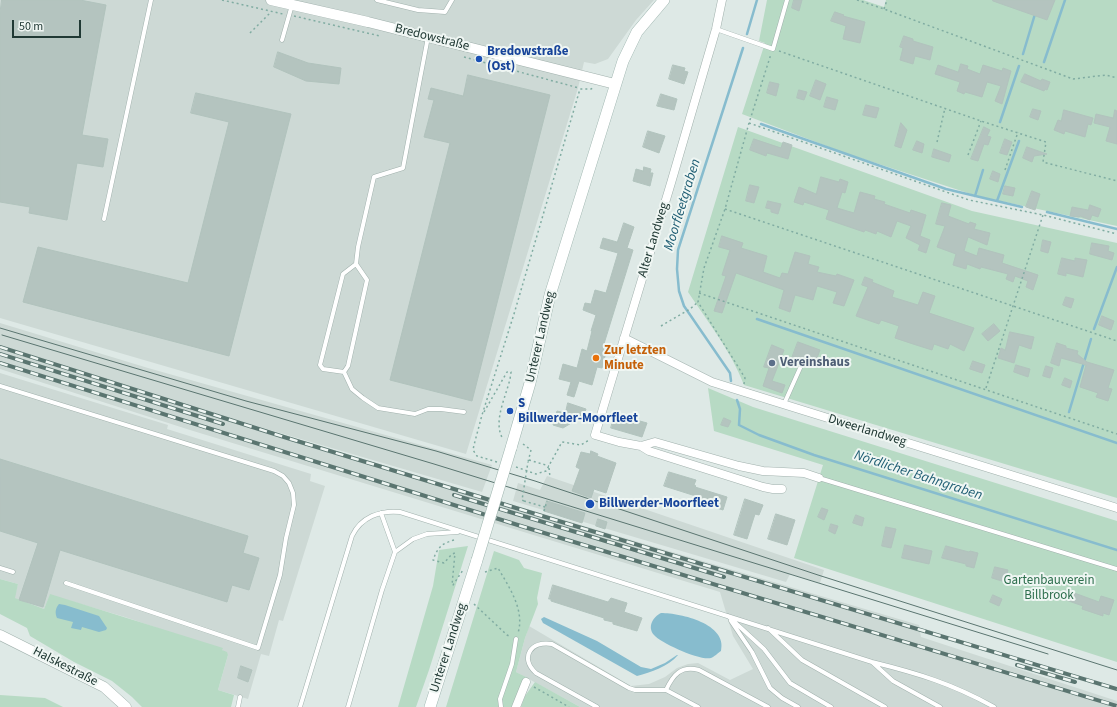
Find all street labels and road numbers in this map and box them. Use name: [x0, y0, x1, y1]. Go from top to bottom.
street label: Bredowstraße: [393, 21, 471, 55]
street label: Alter Landweg: [635, 201, 673, 279]
street label: Unterer Landweg: [523, 290, 559, 384]
street label: Dweerlandweg: [826, 412, 908, 450]
street label: Unterer Landweg: [427, 601, 471, 695]
street label: Halskestraße: [30, 644, 100, 690]

